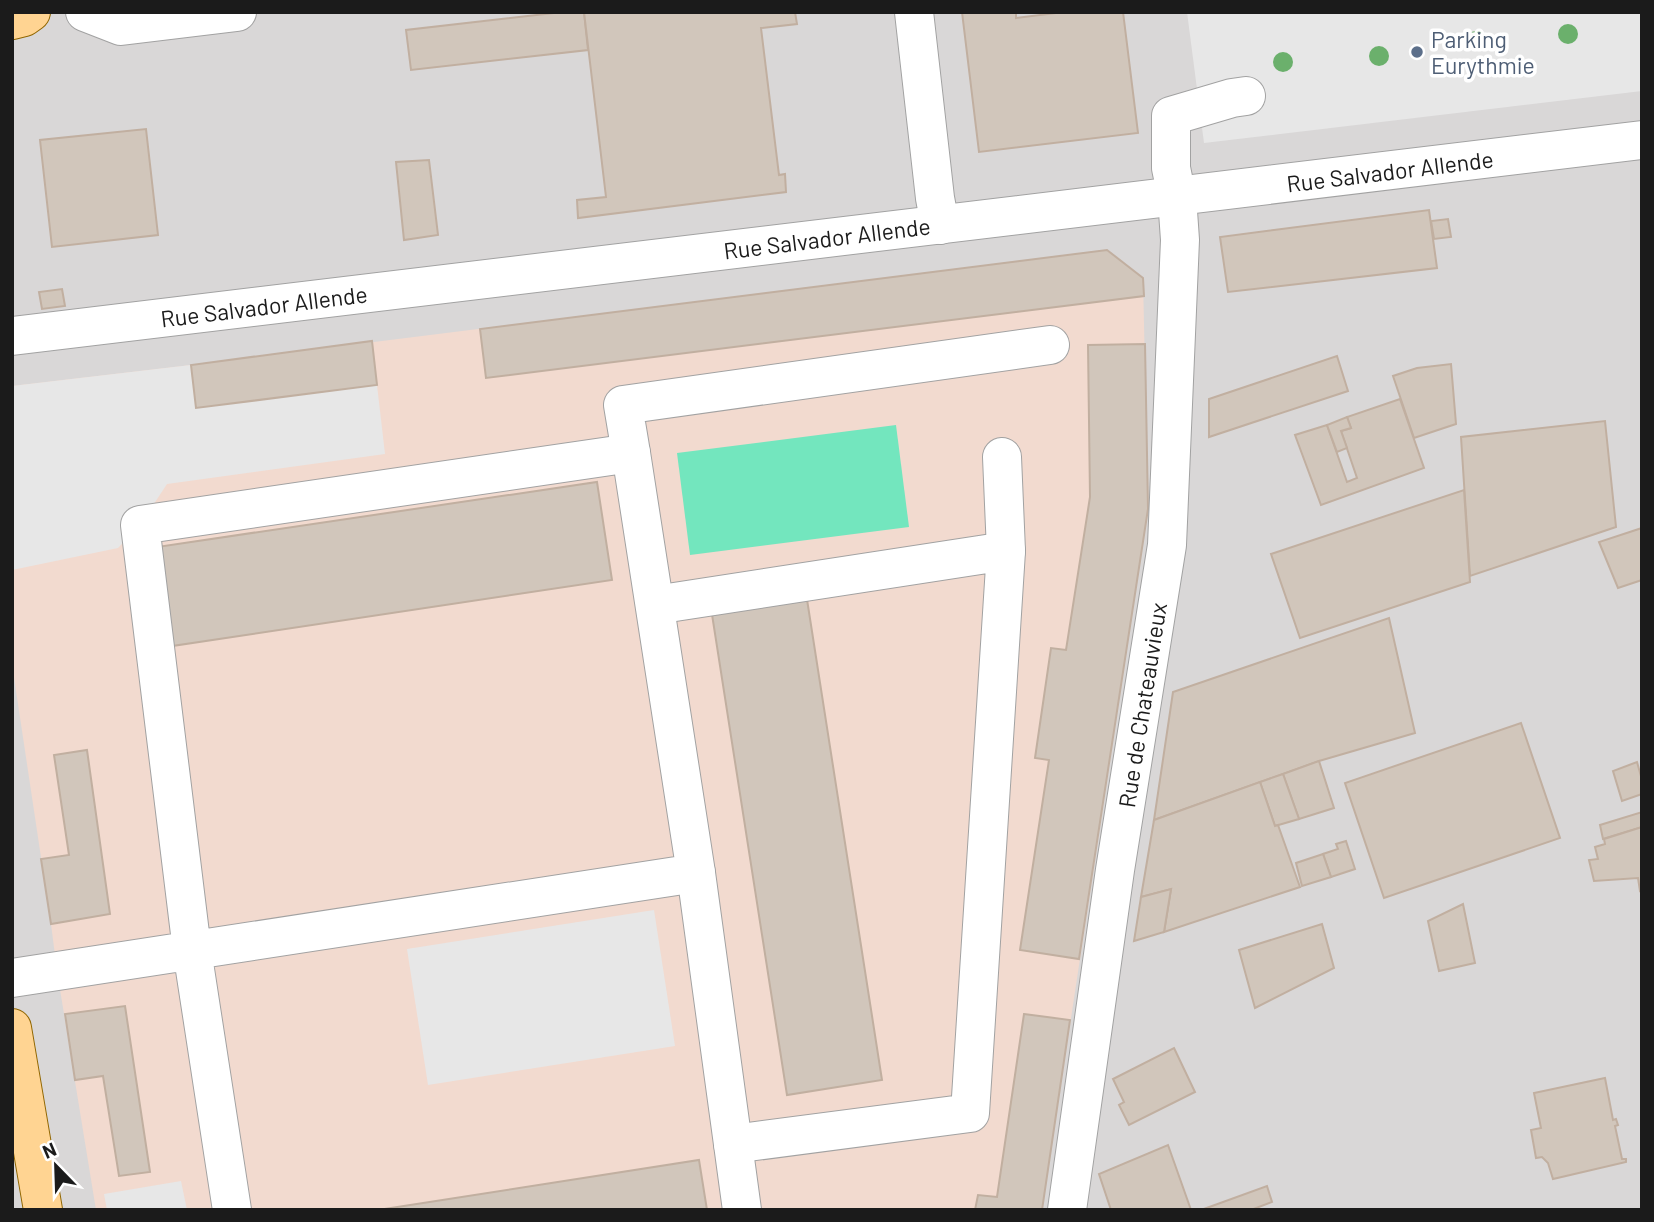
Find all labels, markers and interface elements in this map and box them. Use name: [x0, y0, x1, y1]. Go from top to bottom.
place label: Parking Eurythmie: [1431, 25, 1535, 79]
marker: Parking Eurythmie: [1409, 44, 1425, 60]
street label: Rue Salvador Allende: [1285, 144, 1495, 198]
street label: Rue Salvador Allende: [722, 211, 932, 265]
street label: Rue Salvador Allende: [159, 279, 369, 333]
street label: Rue de Chateauvieux: [1112, 600, 1172, 810]
north arrow: [21, 1131, 91, 1201]
text: N: [39, 1137, 59, 1163]

